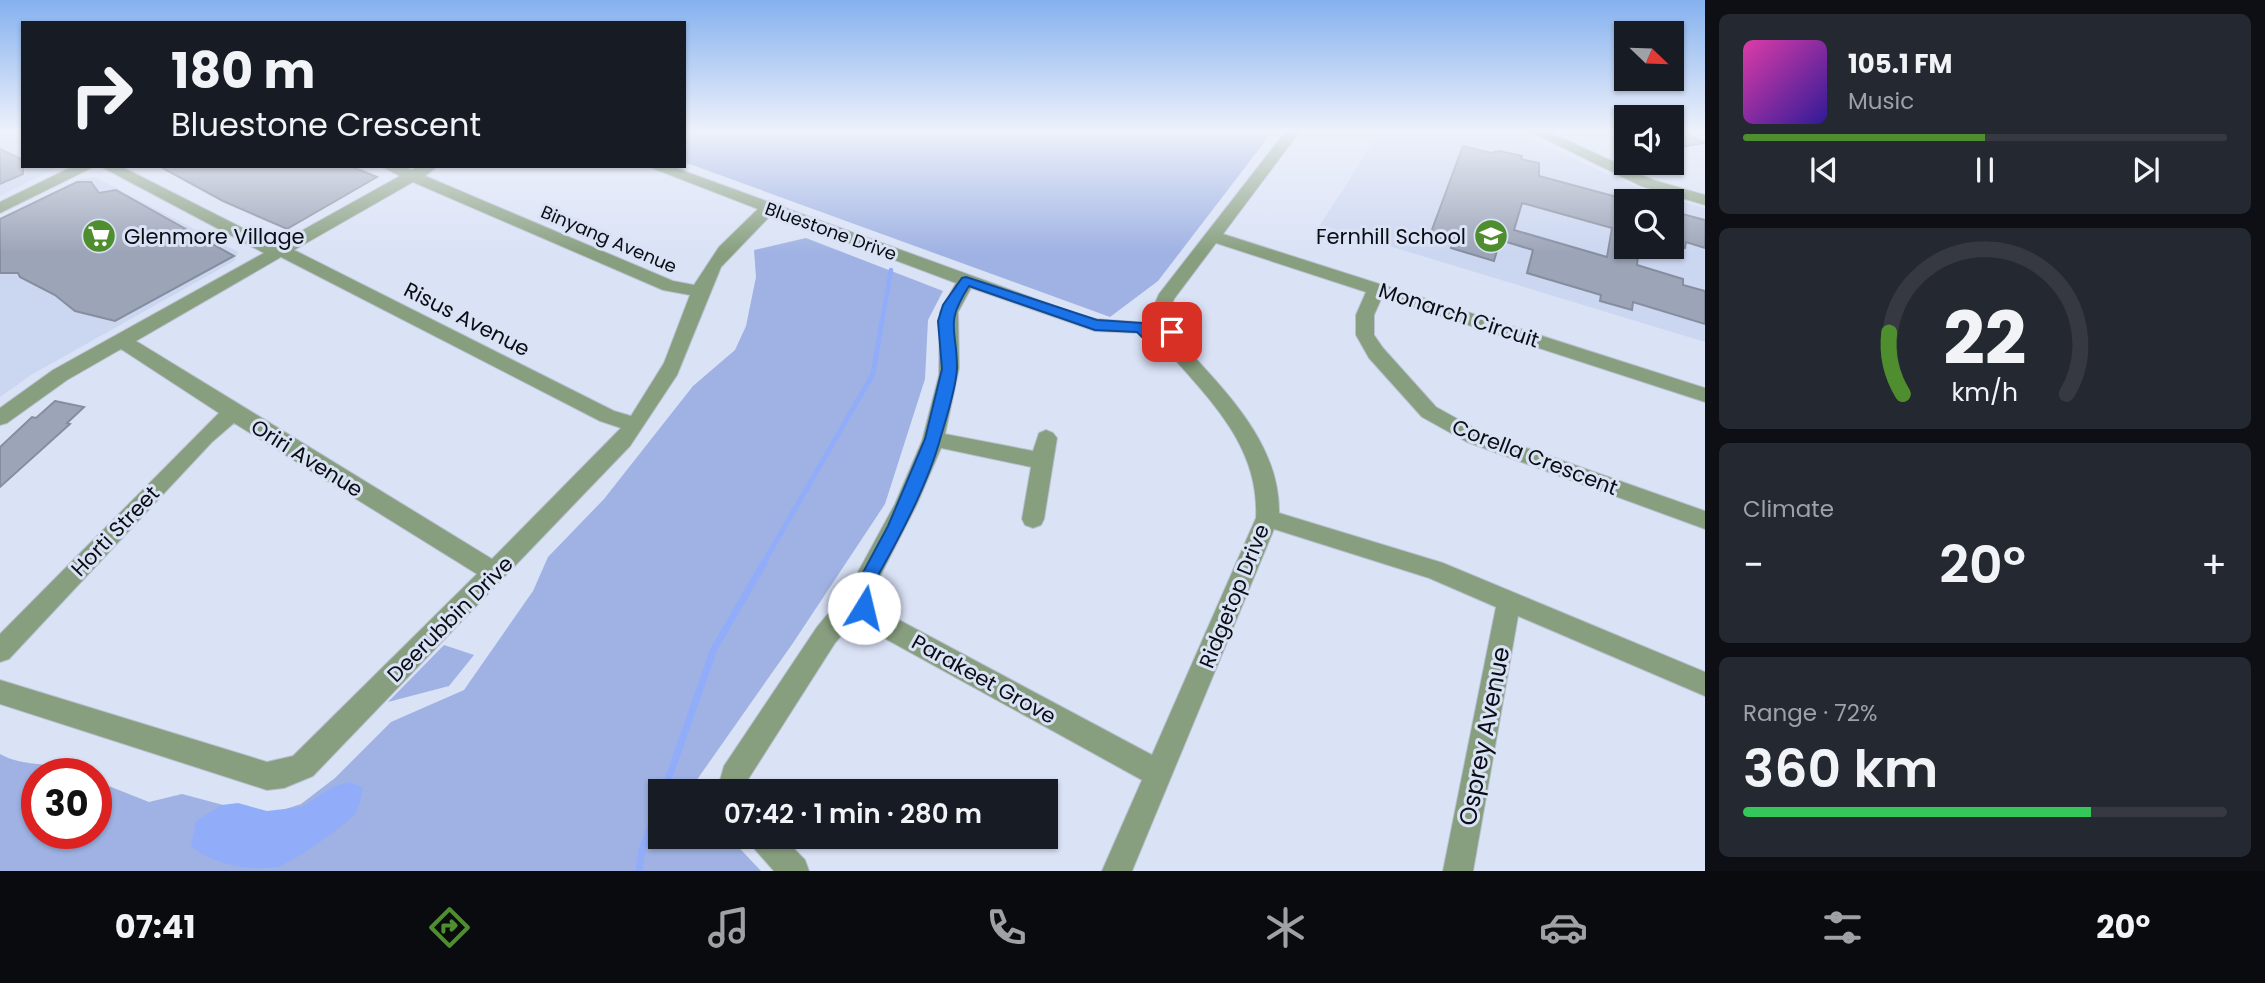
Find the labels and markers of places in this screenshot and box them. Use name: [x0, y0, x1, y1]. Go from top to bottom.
supermarket icon: Glenmore Village: [80, 217, 118, 255]
school or university icon: Fernhill School: [1472, 217, 1510, 255]
place label: Glenmore Village: [124, 222, 305, 251]
place label: Fernhill School: [1316, 222, 1466, 251]
pin: [1142, 302, 1202, 362]

